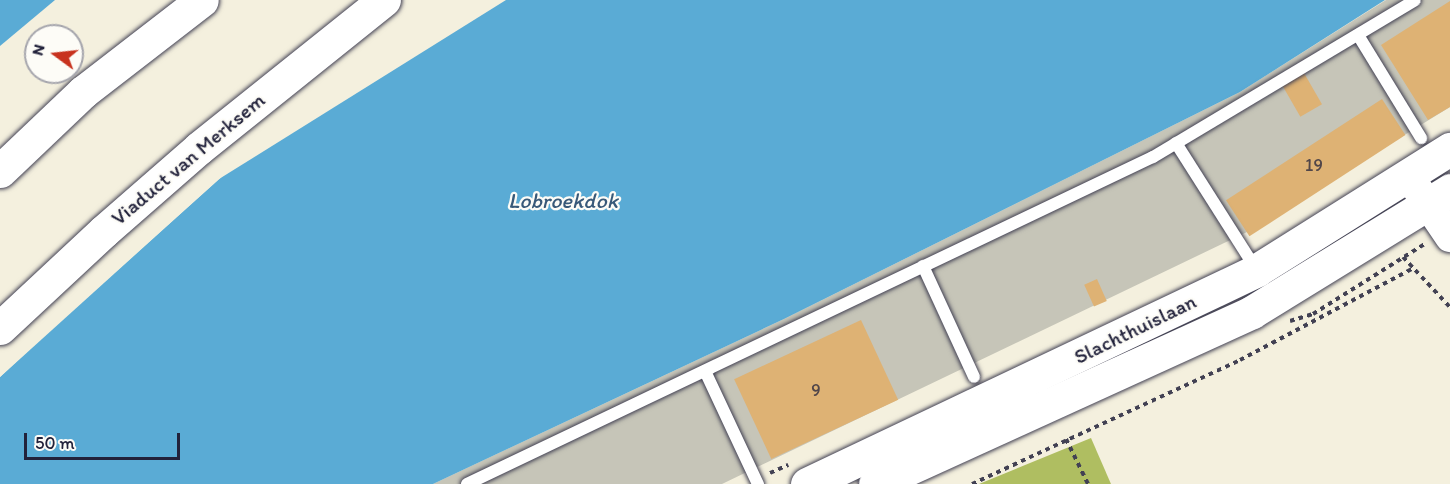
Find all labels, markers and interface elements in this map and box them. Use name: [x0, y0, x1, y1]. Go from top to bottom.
north arrow: [24, 24, 84, 84]
text: N: [27, 42, 49, 57]
street label: Viaduct van Merksem: [106, 87, 270, 231]
house number: 19: [1305, 154, 1323, 176]
water label: Lobroekdok: [508, 188, 618, 214]
street label: Slachthuislaan: [1070, 289, 1200, 369]
house number: 9: [811, 379, 821, 401]
scale bar: [27, 421, 183, 459]
text: 50 m: [35, 432, 75, 454]

